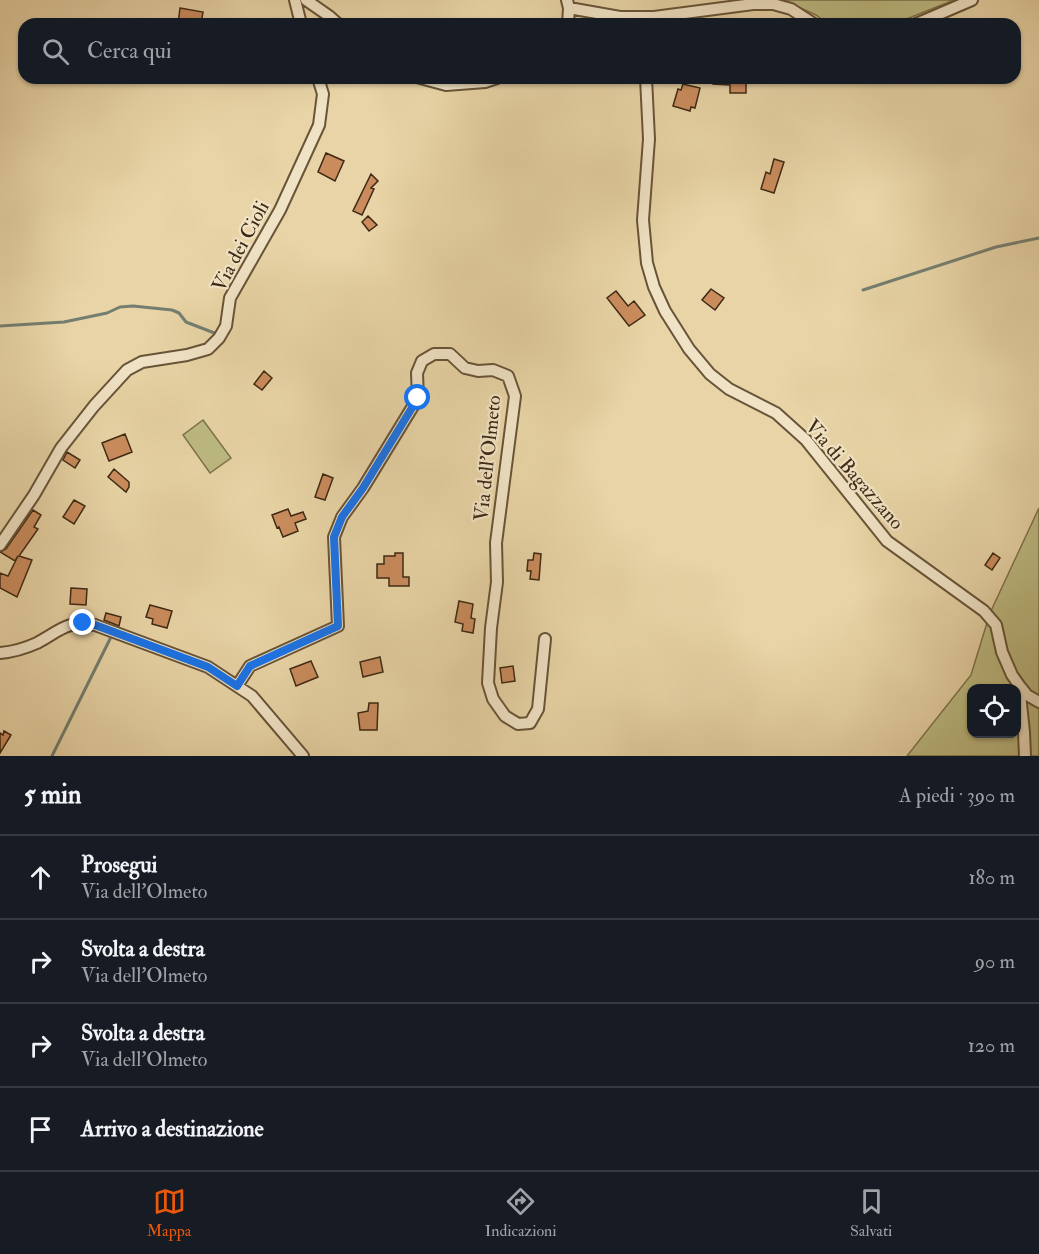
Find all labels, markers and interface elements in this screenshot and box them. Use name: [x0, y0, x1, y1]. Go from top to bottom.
search box: [18, 18, 1021, 84]
icon: search: [39, 35, 72, 68]
text: Cerca qui: [87, 37, 172, 65]
street label: Via dei Cioli: [206, 197, 275, 296]
route start: [404, 384, 430, 410]
street label: Via dell'Olmeto: [468, 394, 507, 522]
street label: Via di Bagazzano: [800, 414, 909, 535]
route end: [69, 609, 95, 635]
map controls: [967, 684, 1021, 738]
button: locate: [967, 684, 1021, 738]
text: 5 min: [24, 779, 81, 811]
text: A piedi · 390 m: [899, 783, 1015, 808]
text: Prosegui: [81, 851, 157, 879]
icon: ahead: [24, 861, 57, 894]
text: 180 m: [968, 865, 1015, 890]
text: Via dell'Olmeto: [81, 879, 208, 904]
text: Svolta a destra: [81, 935, 205, 963]
icon: right: [24, 945, 57, 978]
text: 90 m: [975, 949, 1015, 974]
text: Via dell'Olmeto: [81, 963, 208, 988]
text: Svolta a destra: [81, 1019, 205, 1047]
icon: right: [24, 1029, 57, 1062]
text: 120 m: [968, 1033, 1015, 1058]
text: Via dell'Olmeto: [81, 1047, 208, 1072]
icon: arrive: [24, 1113, 57, 1146]
text: Arrivo a destinazione: [81, 1115, 264, 1143]
tab: Mappa: [147, 1185, 191, 1241]
tab: Indicazioni: [485, 1185, 557, 1241]
tab: Salvati: [850, 1185, 892, 1241]

